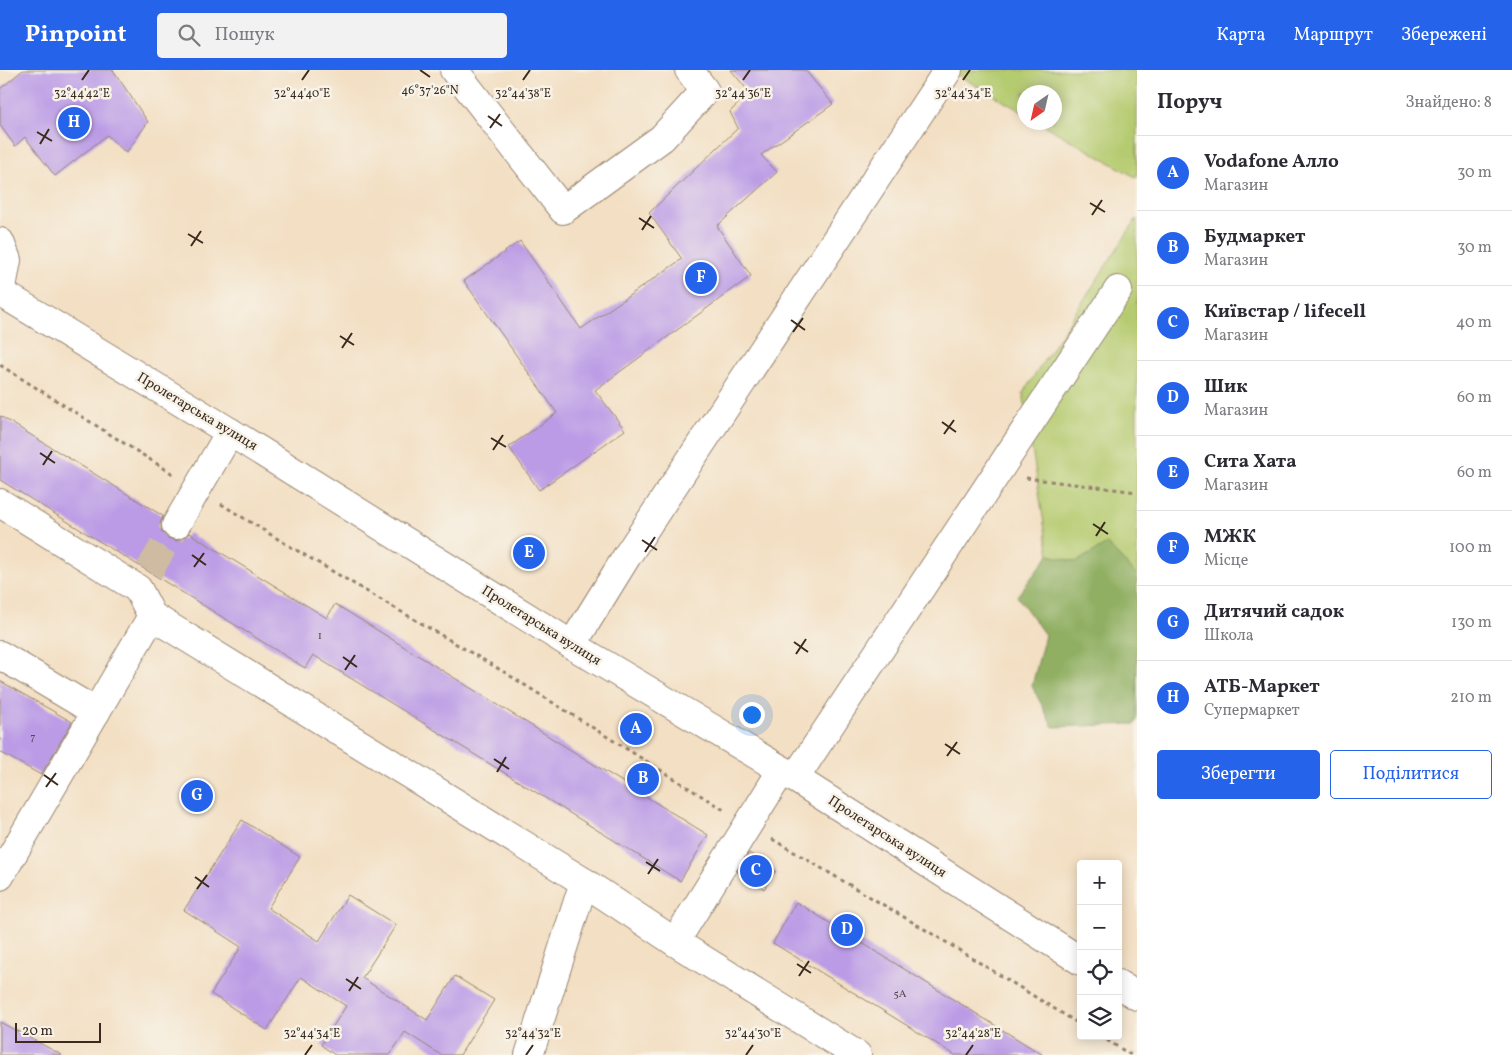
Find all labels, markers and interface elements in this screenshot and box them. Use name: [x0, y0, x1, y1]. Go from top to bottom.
search box: [157, 13, 507, 58]
text: Pinpoint: [25, 18, 127, 52]
icon: search: [175, 21, 203, 49]
text: Пошук: [215, 22, 275, 48]
text: Карта: [1217, 23, 1265, 48]
text: Маршрут: [1293, 23, 1373, 48]
text: Збережені: [1401, 23, 1487, 48]
text: 46°37'26"N: [401, 83, 459, 99]
north arrow: [1017, 85, 1062, 130]
text: 32°44'42"E: [54, 86, 110, 102]
text: 32°44'40"E: [274, 86, 330, 102]
text: 32°44'38"E: [495, 86, 551, 102]
text: 32°44'36"E: [715, 86, 771, 102]
text: 32°44'34"E: [935, 86, 991, 102]
text: Поруч: [1157, 88, 1222, 117]
text: Знайдено: 8: [1405, 92, 1492, 114]
pin: H: [58, 104, 90, 142]
text: Vodafone Алло: [1204, 149, 1339, 175]
text: A: [1167, 162, 1179, 184]
text: 30 m: [1457, 162, 1492, 184]
text: Магазин: [1204, 175, 1268, 197]
text: Будмаркет: [1204, 224, 1305, 250]
text: B: [1168, 237, 1178, 259]
text: 30 m: [1457, 237, 1492, 259]
text: Магазин: [1204, 250, 1268, 272]
pin: F: [685, 259, 717, 297]
text: Київстар / lifecell: [1204, 299, 1366, 325]
text: C: [1168, 312, 1178, 334]
text: 40 m: [1456, 312, 1492, 334]
text: Магазин: [1204, 325, 1268, 347]
street label: Пролетарська вулиця: [133, 368, 261, 456]
text: Шик: [1204, 374, 1248, 400]
text: D: [1167, 387, 1179, 409]
text: 60 m: [1457, 387, 1492, 409]
text: Магазин: [1204, 400, 1268, 422]
text: Сита Хата: [1204, 449, 1297, 475]
text: E: [1168, 462, 1178, 484]
text: 60 m: [1457, 462, 1492, 484]
text: Магазин: [1204, 475, 1268, 497]
text: МЖК: [1204, 524, 1256, 550]
pin: E: [513, 534, 545, 572]
text: F: [1168, 537, 1178, 559]
text: 100 m: [1449, 537, 1492, 559]
text: Місце: [1204, 550, 1248, 572]
street label: Пролетарська вулиця: [478, 581, 604, 671]
text: Дитячий садок: [1204, 599, 1344, 625]
text: G: [1167, 612, 1179, 634]
text: 130 m: [1451, 612, 1492, 634]
text: Школа: [1204, 625, 1254, 647]
house number: 1: [318, 629, 322, 644]
text: АТБ-Маркет: [1204, 674, 1320, 700]
text: H: [1167, 687, 1179, 709]
text: 210 m: [1450, 687, 1492, 709]
text: Супермаркет: [1204, 700, 1300, 722]
your location: [739, 702, 765, 728]
pin: A: [620, 710, 652, 748]
house number: 7: [30, 730, 36, 745]
button: Зберегти: [1157, 750, 1320, 799]
button: Поділитися: [1330, 750, 1492, 799]
pin: B: [627, 760, 659, 798]
pin: G: [181, 777, 213, 815]
street label: Пролетарська вулиця: [824, 792, 950, 882]
pin: C: [740, 852, 772, 890]
map controls: [1077, 860, 1122, 1040]
button: +: [1077, 860, 1122, 905]
button: −: [1077, 905, 1122, 950]
pin: D: [831, 911, 863, 949]
button: locate: [1077, 950, 1122, 995]
house number: 5А: [893, 987, 907, 1002]
button: layers: [1077, 995, 1122, 1040]
scale bar: [15, 1020, 101, 1043]
text: 20 m: [22, 1022, 53, 1041]
text: 32°44'34"E: [284, 1026, 340, 1042]
text: 32°44'32"E: [505, 1026, 561, 1042]
text: 32°44'30"E: [725, 1026, 781, 1042]
text: 32°44'28"E: [945, 1026, 1001, 1042]

